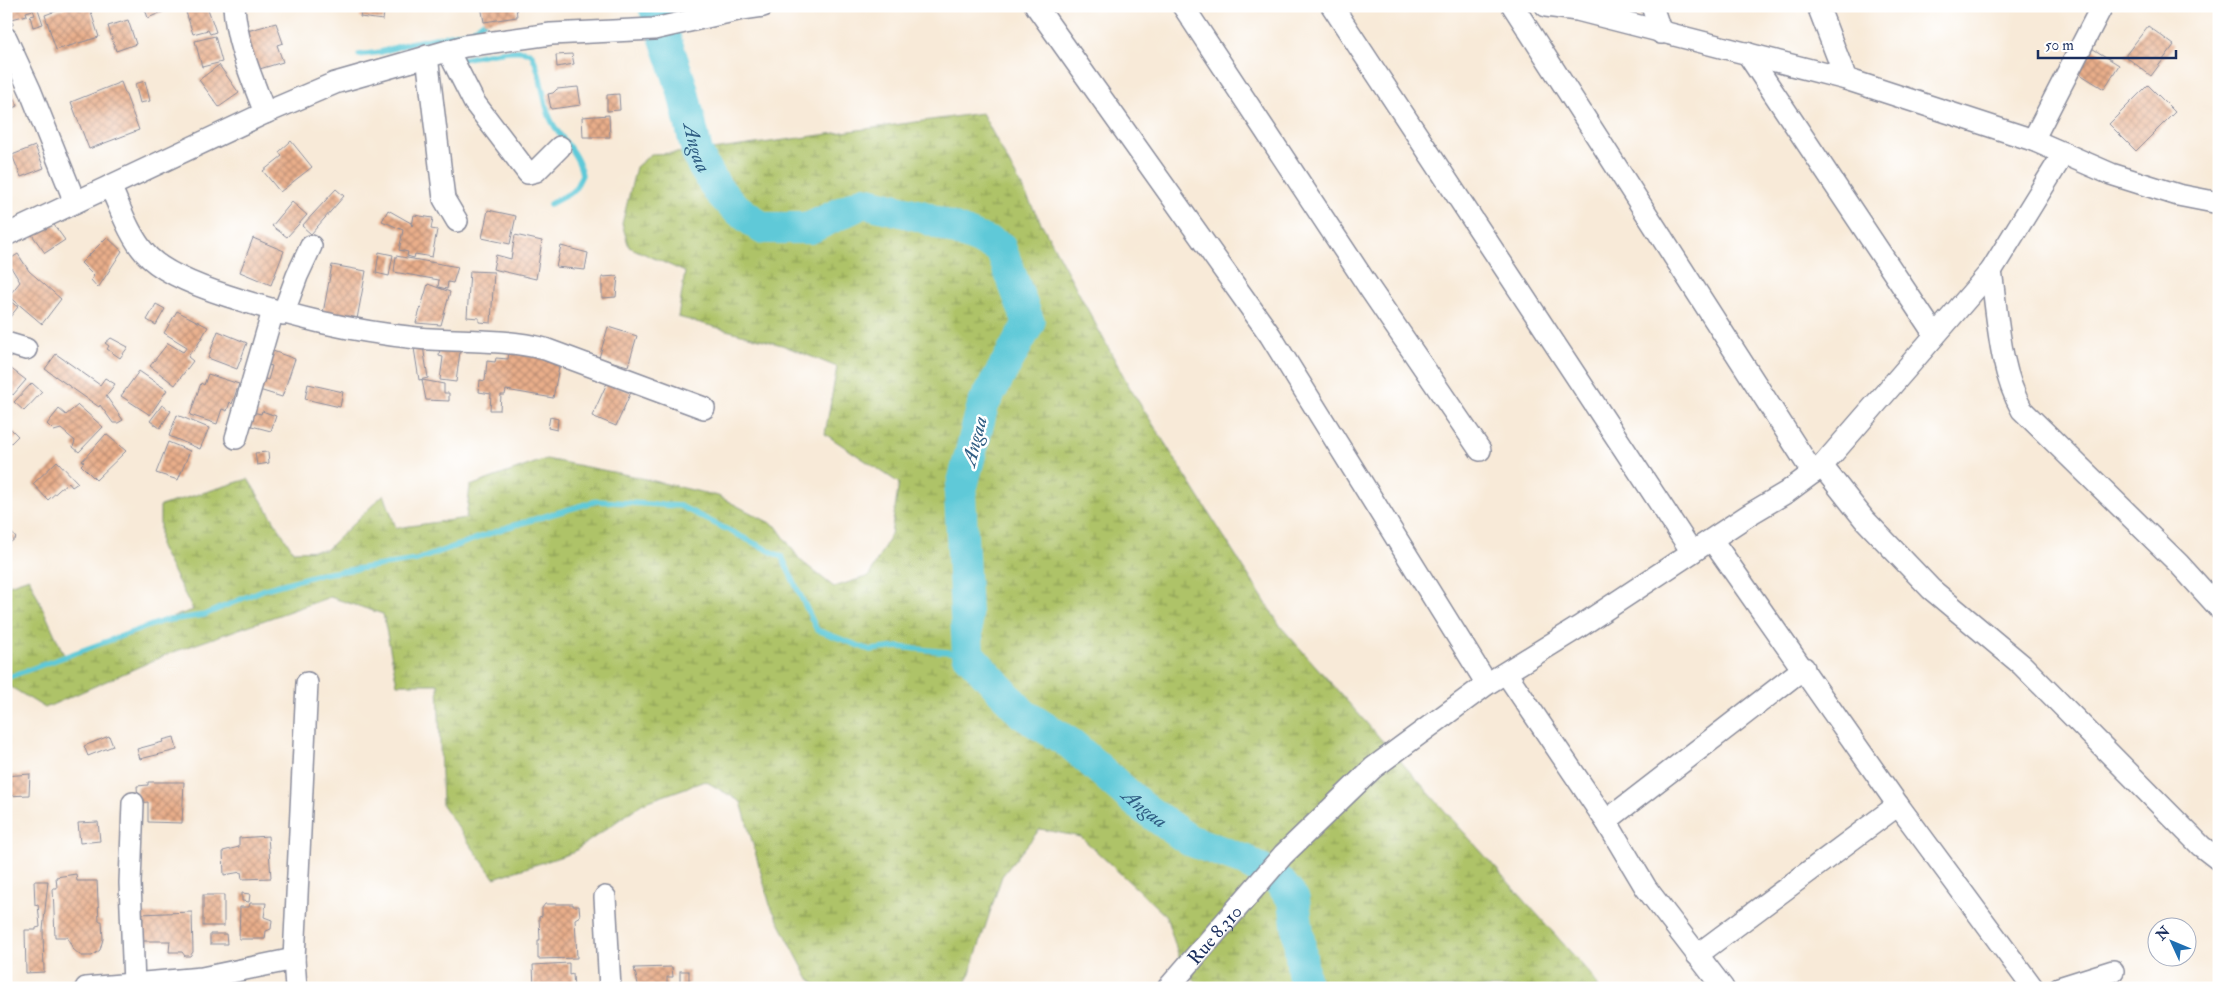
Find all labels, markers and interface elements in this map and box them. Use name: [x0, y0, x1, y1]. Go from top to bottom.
scale bar: [2038, 28, 2175, 60]
text: 50 m: [2045, 36, 2074, 55]
water label: Angaa: [677, 119, 716, 178]
water label: Angaa: [956, 414, 993, 471]
water label: Angaa: [1115, 782, 1172, 834]
street label: Rue 8.310: [1183, 900, 1248, 970]
north arrow: [2148, 916, 2198, 966]
text: N: [2152, 923, 2174, 944]

